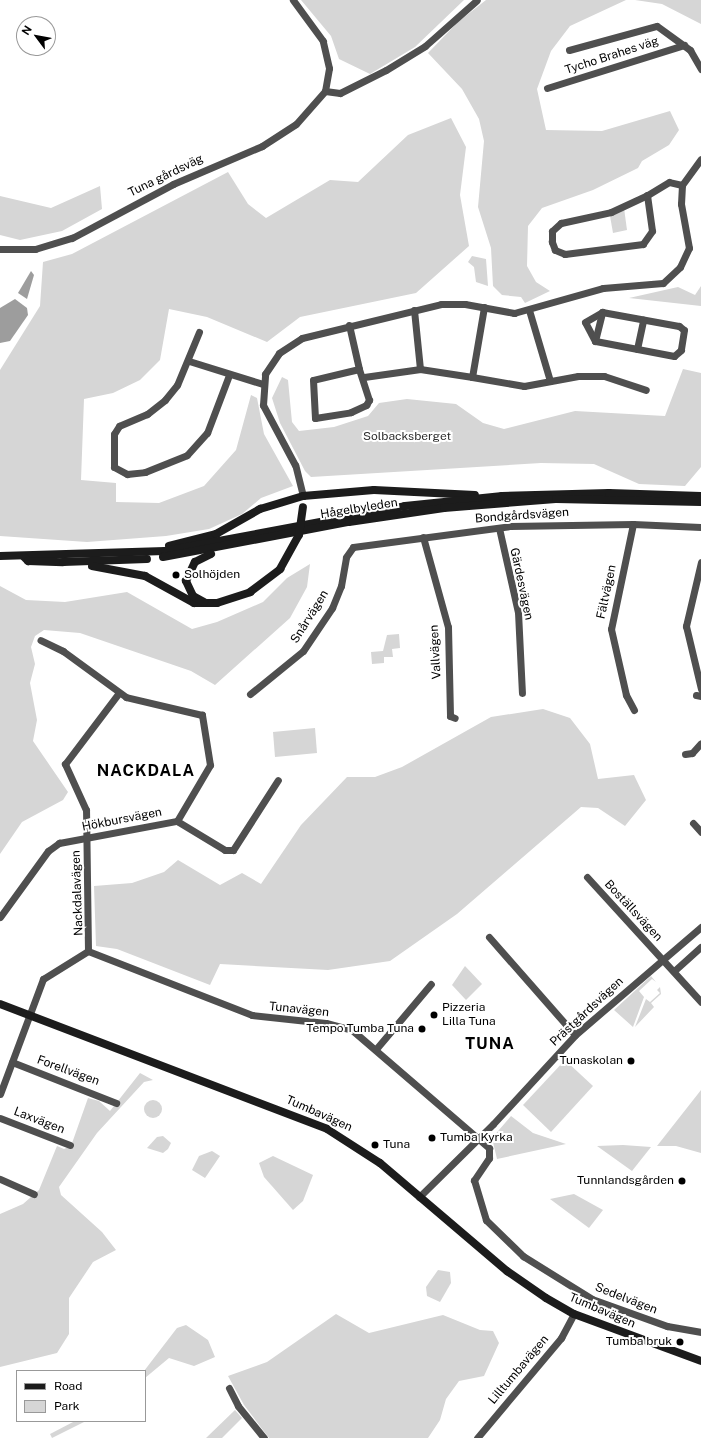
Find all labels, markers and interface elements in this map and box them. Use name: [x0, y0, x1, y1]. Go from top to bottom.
north arrow: [16, 16, 56, 56]
text: N: [19, 23, 34, 37]
street label: Tycho Brahes väg: [563, 34, 661, 78]
street label: Tuna gårdsväg: [126, 152, 206, 200]
park label: Solbacksberget: [363, 430, 451, 444]
street label: Hågelbyleden: [319, 496, 399, 522]
street label: Bondgårdsvägen: [475, 506, 569, 526]
street label: Gärdesvägen: [506, 547, 536, 621]
street label: Fältvägen: [594, 564, 620, 620]
place label: Solhöjden: [184, 568, 240, 582]
marker: Solhöjden: [171, 570, 181, 580]
street label: Snårvägen: [288, 588, 332, 646]
street label: Vallvägen: [427, 624, 445, 680]
district label: NACKDALA: [97, 761, 195, 781]
street label: Hökbursvägen: [81, 805, 163, 835]
street label: Nackdalavägen: [69, 850, 87, 936]
street label: Boställsvägen: [601, 877, 665, 945]
street label: Prästgårdsvägen: [547, 974, 627, 1050]
street label: Tunavägen: [268, 1000, 330, 1020]
place label: Pizzeria Lilla Tuna: [442, 1001, 496, 1029]
marker: Pizzeria Lilla Tuna: [429, 1010, 439, 1020]
place label: Tempo Tumba Tuna: [306, 1022, 414, 1036]
marker: Tempo Tumba Tuna: [417, 1024, 427, 1034]
district label: TUNA: [465, 1034, 515, 1054]
street label: Forellvägen: [35, 1053, 101, 1089]
place label: Tunaskolan: [560, 1054, 623, 1068]
marker: Tunaskolan: [626, 1056, 636, 1066]
street label: Tumbavägen: [284, 1093, 354, 1135]
street label: Laxvägen: [11, 1105, 67, 1137]
place label: Tumba Kyrka: [440, 1131, 513, 1145]
marker: Tumba Kyrka: [427, 1133, 437, 1143]
place label: Tuna: [383, 1138, 410, 1152]
marker: Tuna: [370, 1140, 380, 1150]
place label: Tunnlandsgården: [577, 1174, 674, 1188]
marker: Tunnlandsgården: [677, 1176, 687, 1186]
street label: Sedelvägen: [593, 1281, 659, 1317]
street label: Tumbavägen: [567, 1291, 637, 1331]
street label: Lilltumbavägen: [486, 1333, 552, 1407]
place label: Tumba bruk: [606, 1335, 672, 1349]
marker: Tumba bruk: [675, 1337, 685, 1347]
legend: [16, 1370, 146, 1422]
text: Road: [54, 1379, 82, 1393]
text: Park: [54, 1399, 80, 1413]

